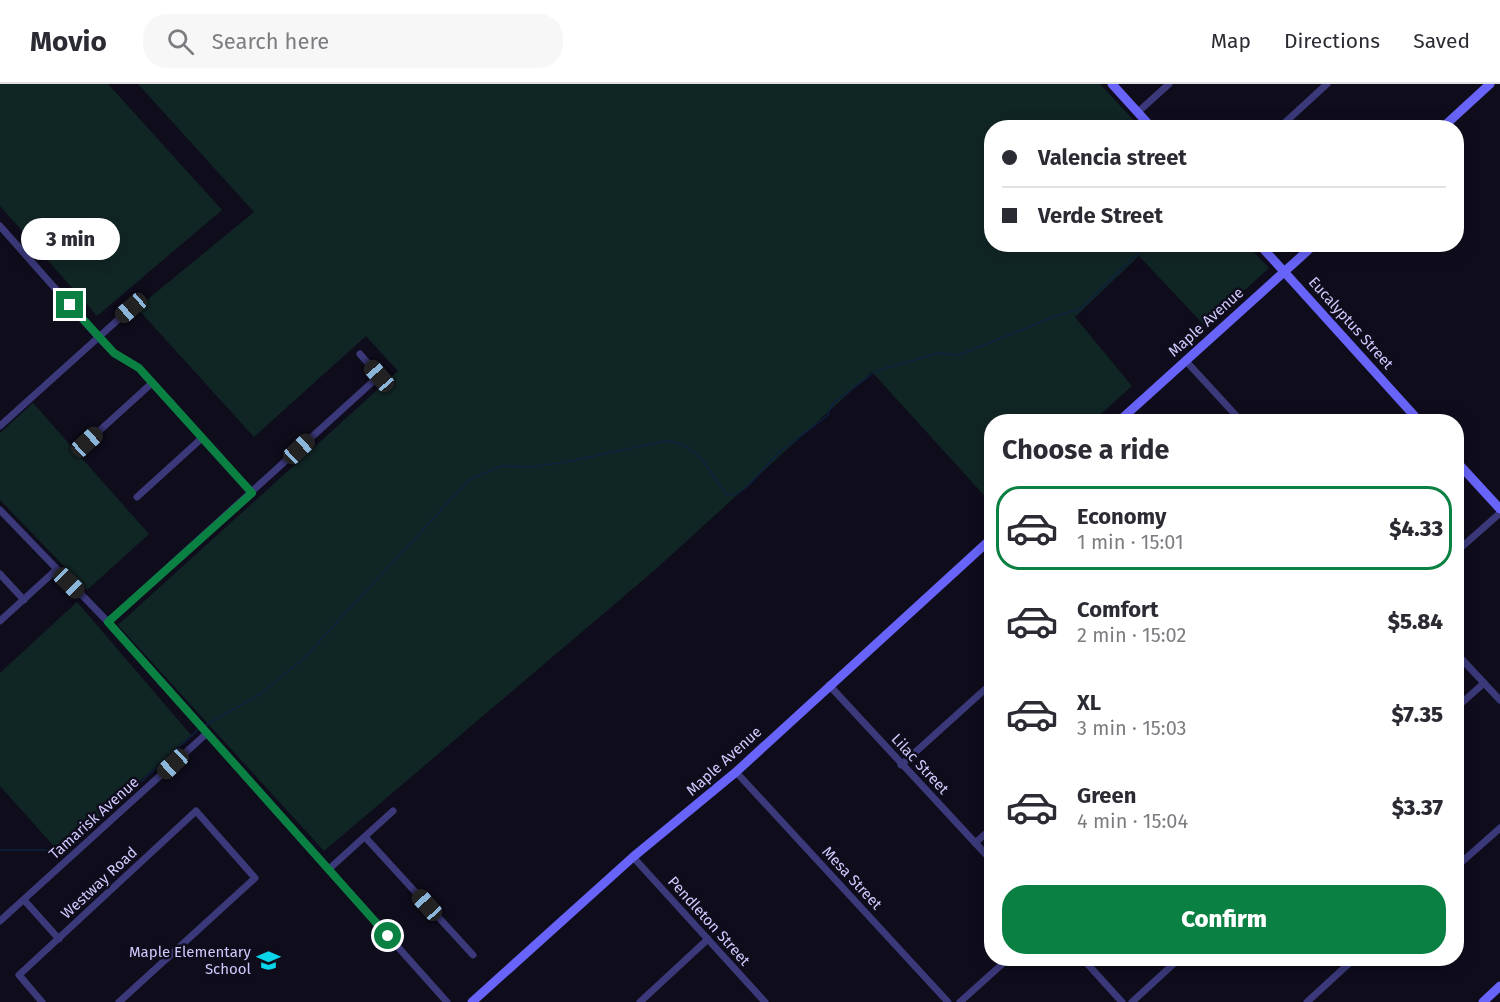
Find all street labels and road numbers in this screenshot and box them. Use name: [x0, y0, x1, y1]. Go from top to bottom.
street label: Eucalyptus Street: [1305, 273, 1398, 373]
street label: Maple Avenue: [1165, 284, 1247, 360]
street label: Maple Avenue: [683, 723, 765, 799]
street label: Lilac Street: [887, 730, 953, 798]
street label: Tamarisk Avenue: [45, 773, 143, 863]
street label: Westway Road: [57, 843, 141, 923]
street label: Mesa Street: [818, 843, 886, 914]
street label: Pendleton Street: [664, 873, 754, 970]

